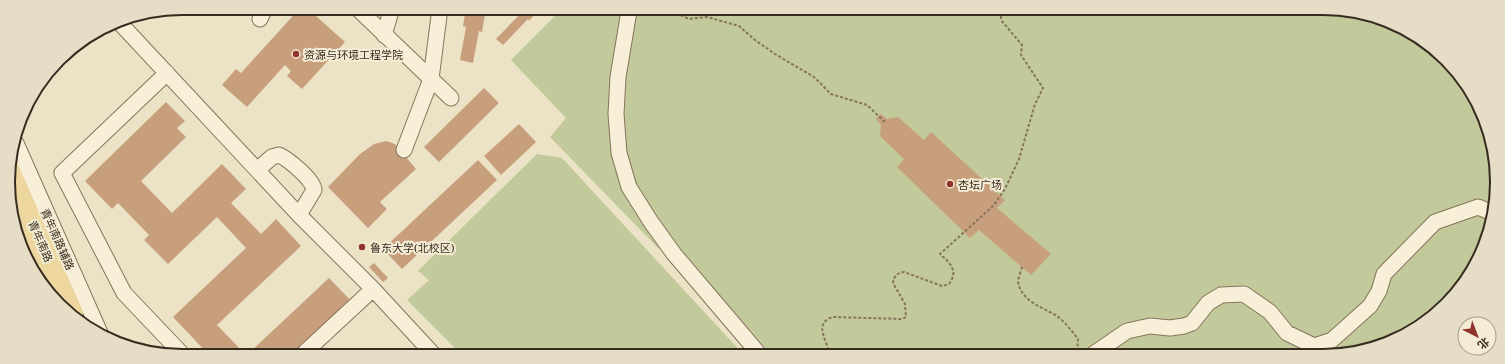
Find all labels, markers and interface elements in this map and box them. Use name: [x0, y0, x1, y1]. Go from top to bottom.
place label: 资源与环境工程学院: [304, 47, 403, 62]
marker: 资源与环境工程学院: [291, 49, 301, 59]
place label: 杏坛广场: [958, 177, 1002, 192]
marker: 杏坛广场: [945, 179, 955, 189]
street label: 青年南路辅路: [39, 206, 77, 272]
street label: 青年南路: [26, 218, 56, 264]
place label: 鲁东大学(北校区): [370, 240, 455, 255]
marker: 鲁东大学(北校区): [357, 242, 367, 252]
north arrow: [1457, 316, 1497, 356]
text: 北: [1475, 335, 1493, 353]

